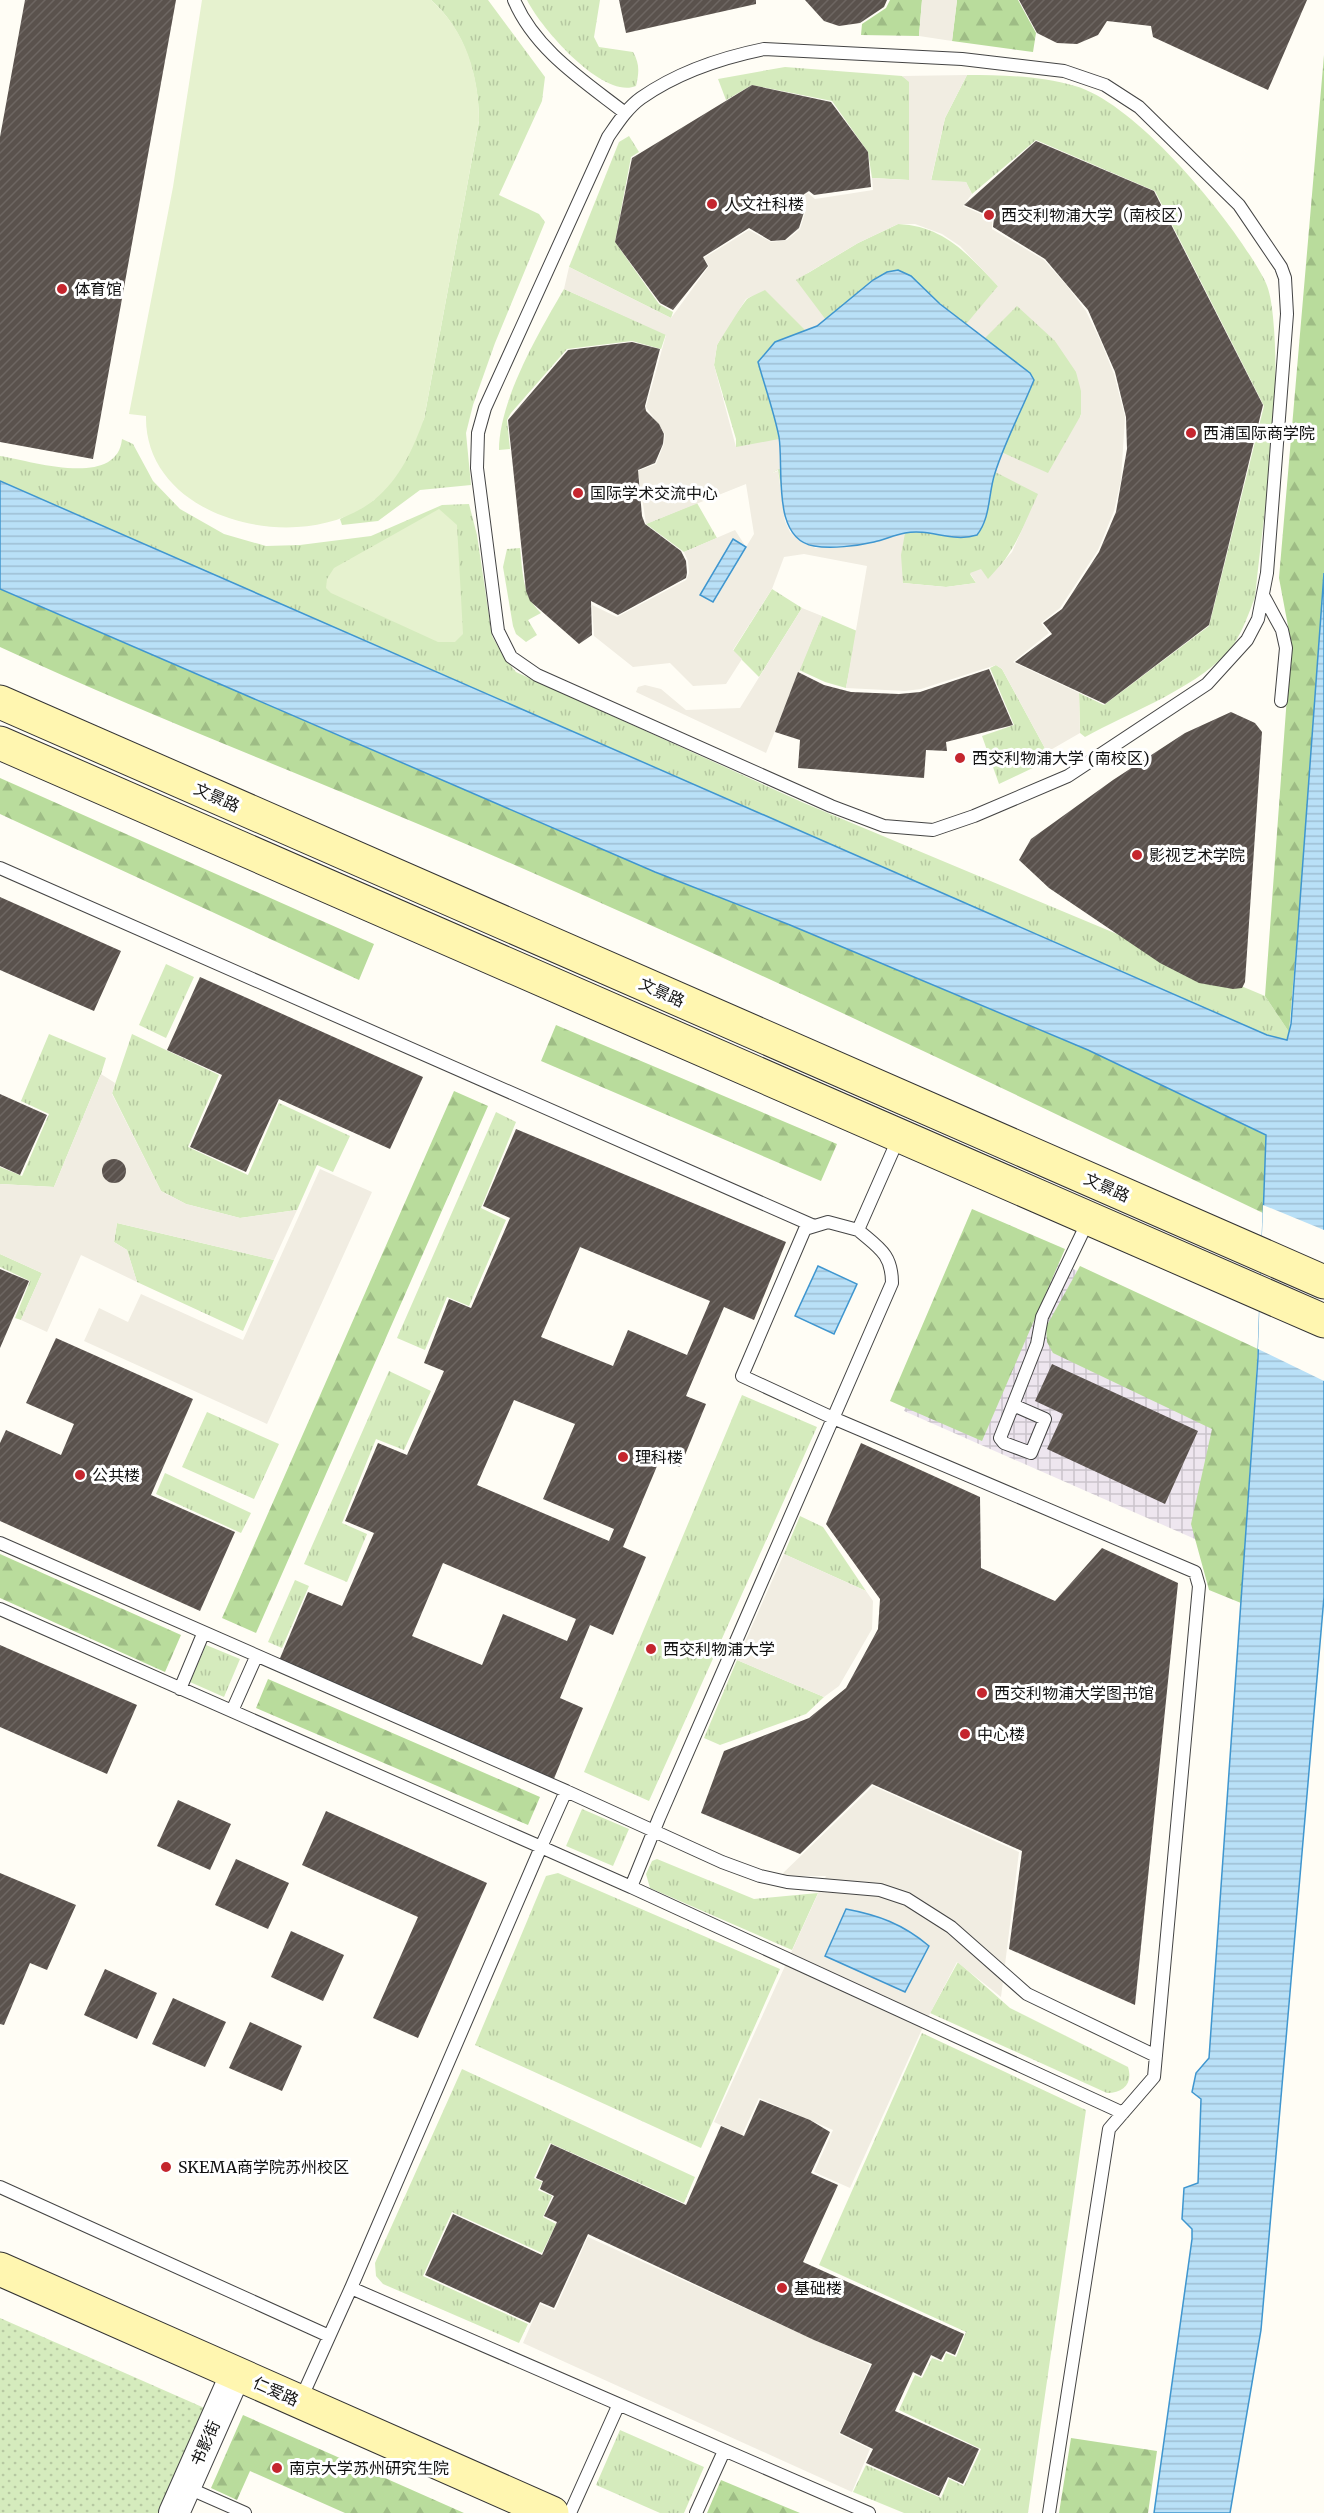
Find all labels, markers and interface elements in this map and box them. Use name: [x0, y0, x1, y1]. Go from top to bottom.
place label: 人文社科楼: [724, 194, 804, 214]
marker: 人文社科楼: [705, 197, 719, 211]
place label: 西交利物浦大学（南校区）: [1001, 205, 1193, 225]
marker: 西交利物浦大学（南校区）: [982, 208, 996, 222]
place label: 体育馆: [74, 279, 122, 299]
marker: 体育馆: [55, 282, 69, 296]
place label: 西浦国际商学院: [1203, 423, 1315, 443]
marker: 西浦国际商学院: [1184, 426, 1198, 440]
place label: 国际学术交流中心: [590, 483, 718, 503]
marker: 国际学术交流中心: [571, 486, 585, 500]
place label: 西交利物浦大学 (南校区): [972, 748, 1150, 768]
marker: 西交利物浦大学 (南校区): [953, 751, 967, 765]
street label: 文景路: [191, 778, 243, 816]
place label: 影视艺术学院: [1149, 845, 1245, 865]
marker: 影视艺术学院: [1130, 848, 1144, 862]
street label: 文景路: [636, 973, 688, 1011]
street label: 文景路: [1081, 1168, 1133, 1206]
place label: 理科楼: [635, 1447, 683, 1467]
marker: 理科楼: [616, 1450, 630, 1464]
place label: 公共楼: [92, 1465, 140, 1485]
marker: 公共楼: [73, 1468, 87, 1482]
place label: 西交利物浦大学: [663, 1639, 775, 1659]
marker: 西交利物浦大学: [644, 1642, 658, 1656]
place label: 西交利物浦大学图书馆: [994, 1683, 1154, 1703]
marker: 西交利物浦大学图书馆: [975, 1686, 989, 1700]
place label: 中心楼: [977, 1724, 1025, 1744]
marker: 中心楼: [958, 1727, 972, 1741]
place label: SKEMA商学院苏州校区: [178, 2157, 349, 2177]
marker: SKEMA商学院苏州校区: [159, 2160, 173, 2174]
place label: 基础楼: [794, 2278, 842, 2298]
marker: 基础楼: [775, 2281, 789, 2295]
street label: 仁爱路: [250, 2372, 302, 2410]
street label: 书影街: [186, 2417, 224, 2469]
place label: 南京大学苏州研究生院: [289, 2458, 449, 2478]
marker: 南京大学苏州研究生院: [270, 2461, 284, 2475]

